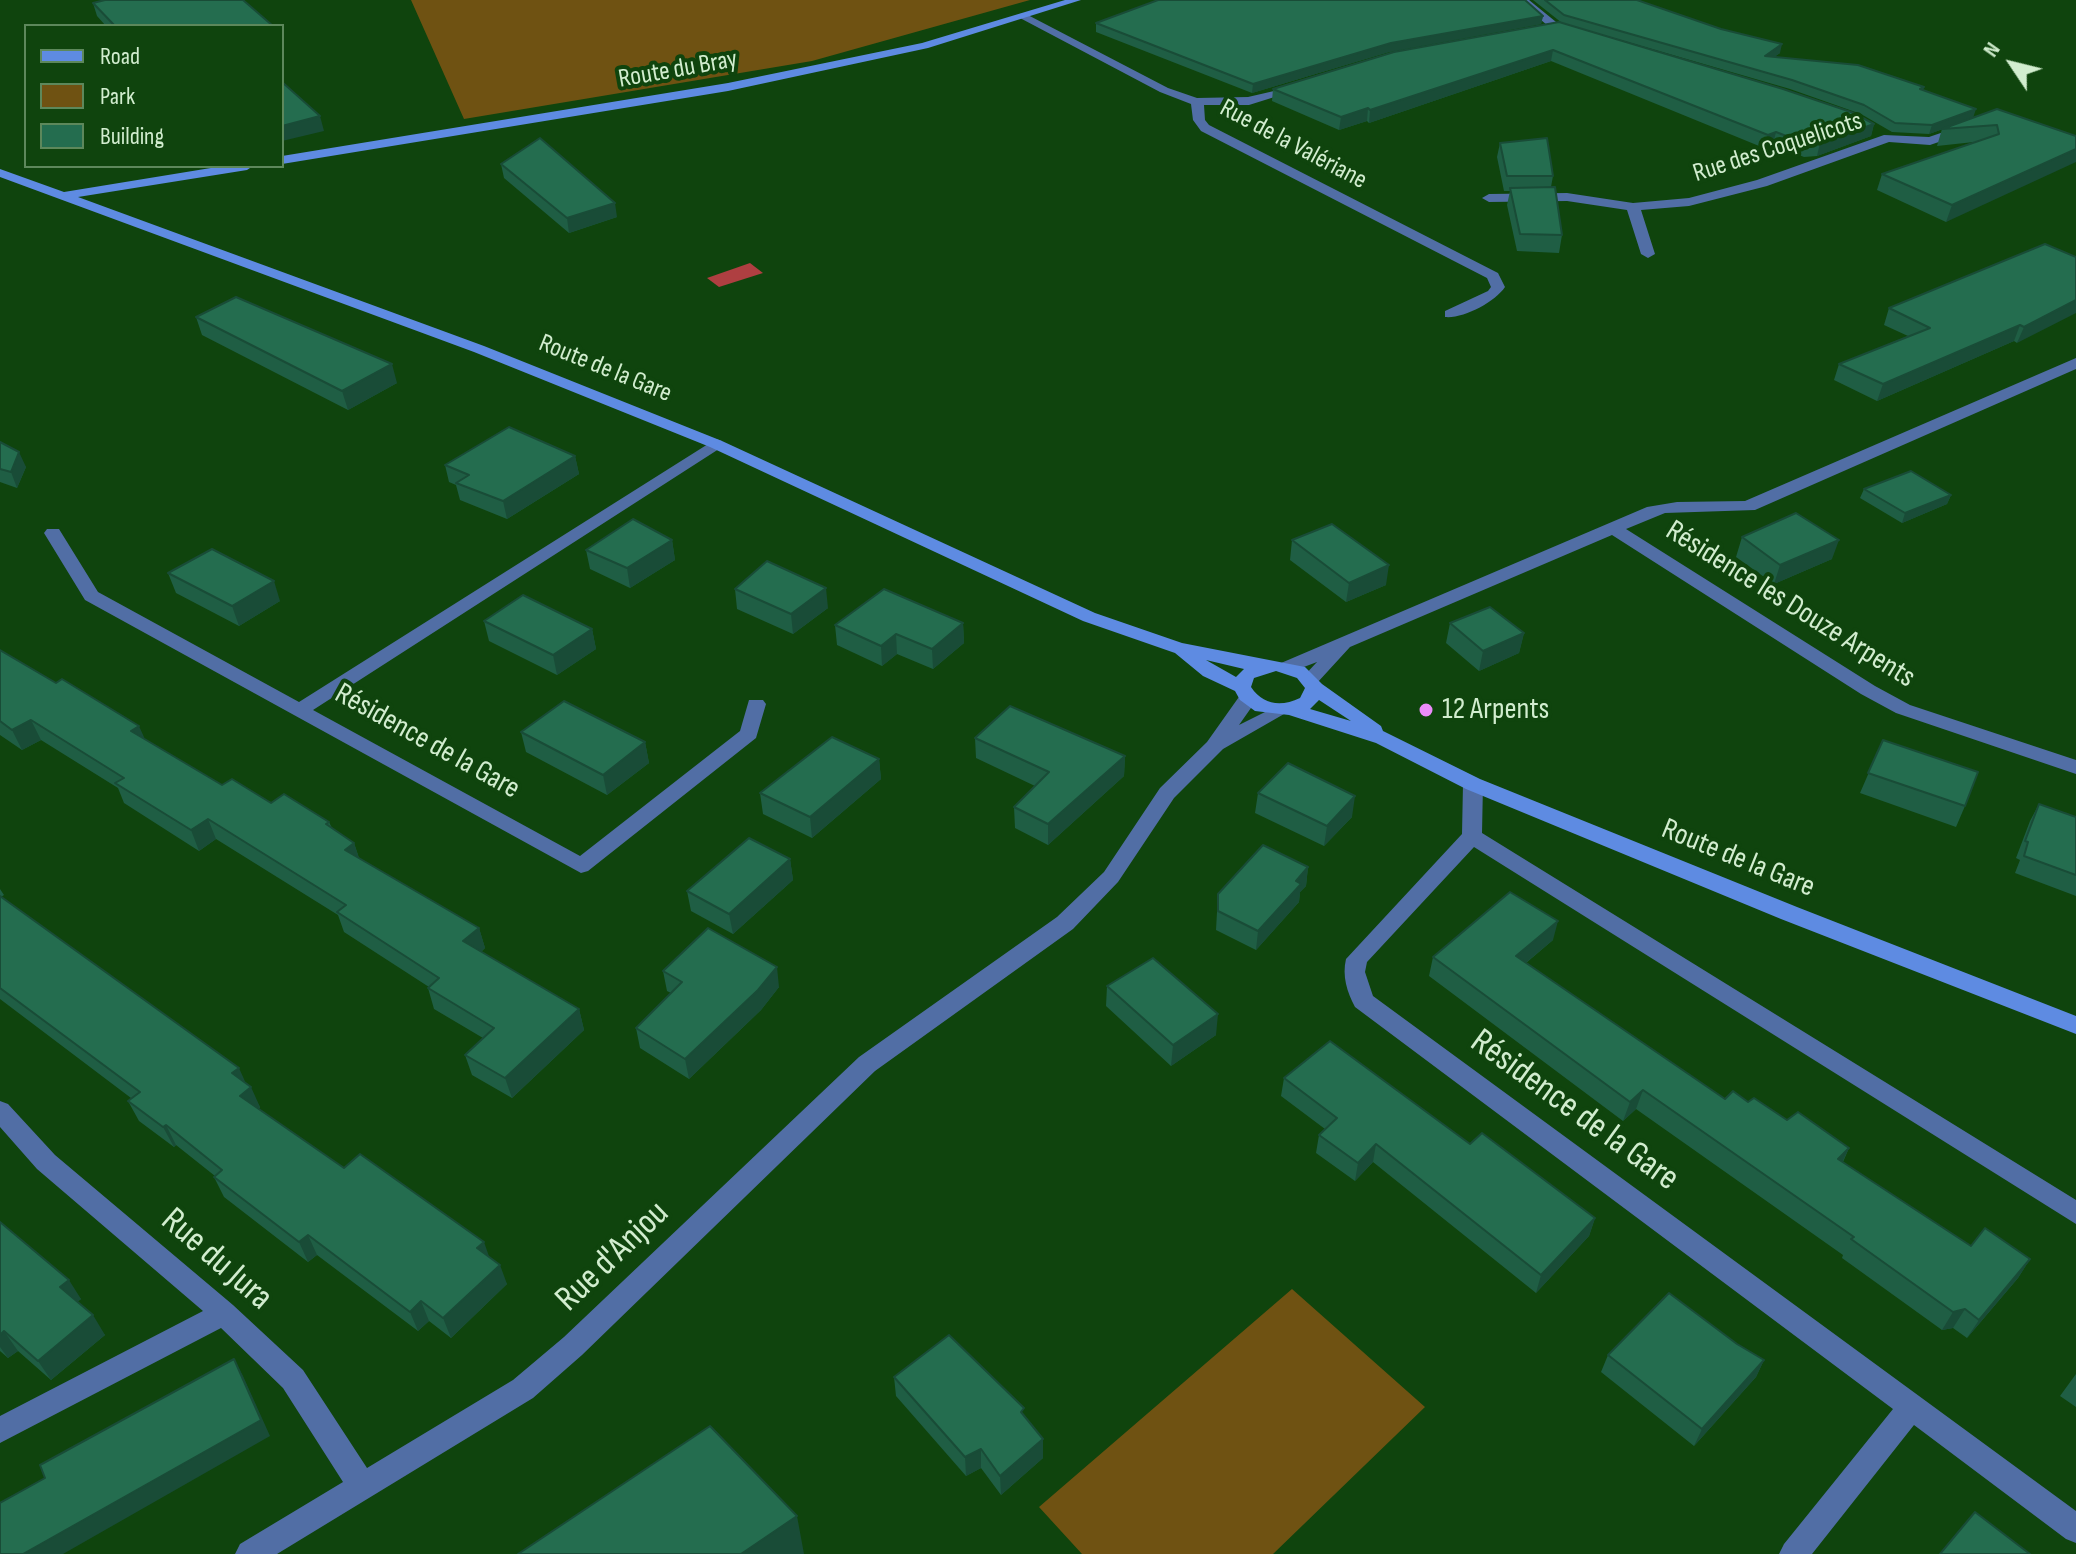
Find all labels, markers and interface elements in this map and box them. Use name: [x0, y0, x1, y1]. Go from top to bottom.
legend: [24, 24, 284, 168]
north arrow: [1972, 24, 2052, 104]
text: N: [1978, 37, 2006, 63]
text: Road: [100, 42, 140, 71]
street label: Route du Bray: [616, 44, 740, 96]
text: Park: [100, 82, 135, 111]
street label: Rue de la Valériane: [1214, 93, 1372, 197]
street label: Rue des Coquelicots: [1690, 106, 1866, 190]
text: Building: [100, 122, 164, 151]
street label: Route de la Gare: [534, 328, 676, 410]
street label: Résidence les Douze Arpents: [1659, 514, 1921, 696]
street label: Résidence de la Gare: [328, 676, 526, 808]
place label: 12 Arpents: [1442, 692, 1549, 728]
marker: 12 Arpents: [1417, 701, 1435, 719]
street label: Route de la Gare: [1656, 812, 1820, 906]
street label: Résidence de la Gare: [1461, 1021, 1687, 1201]
street label: Rue d'Anjou: [547, 1193, 679, 1321]
street label: Rue du Jura: [151, 1200, 281, 1320]

